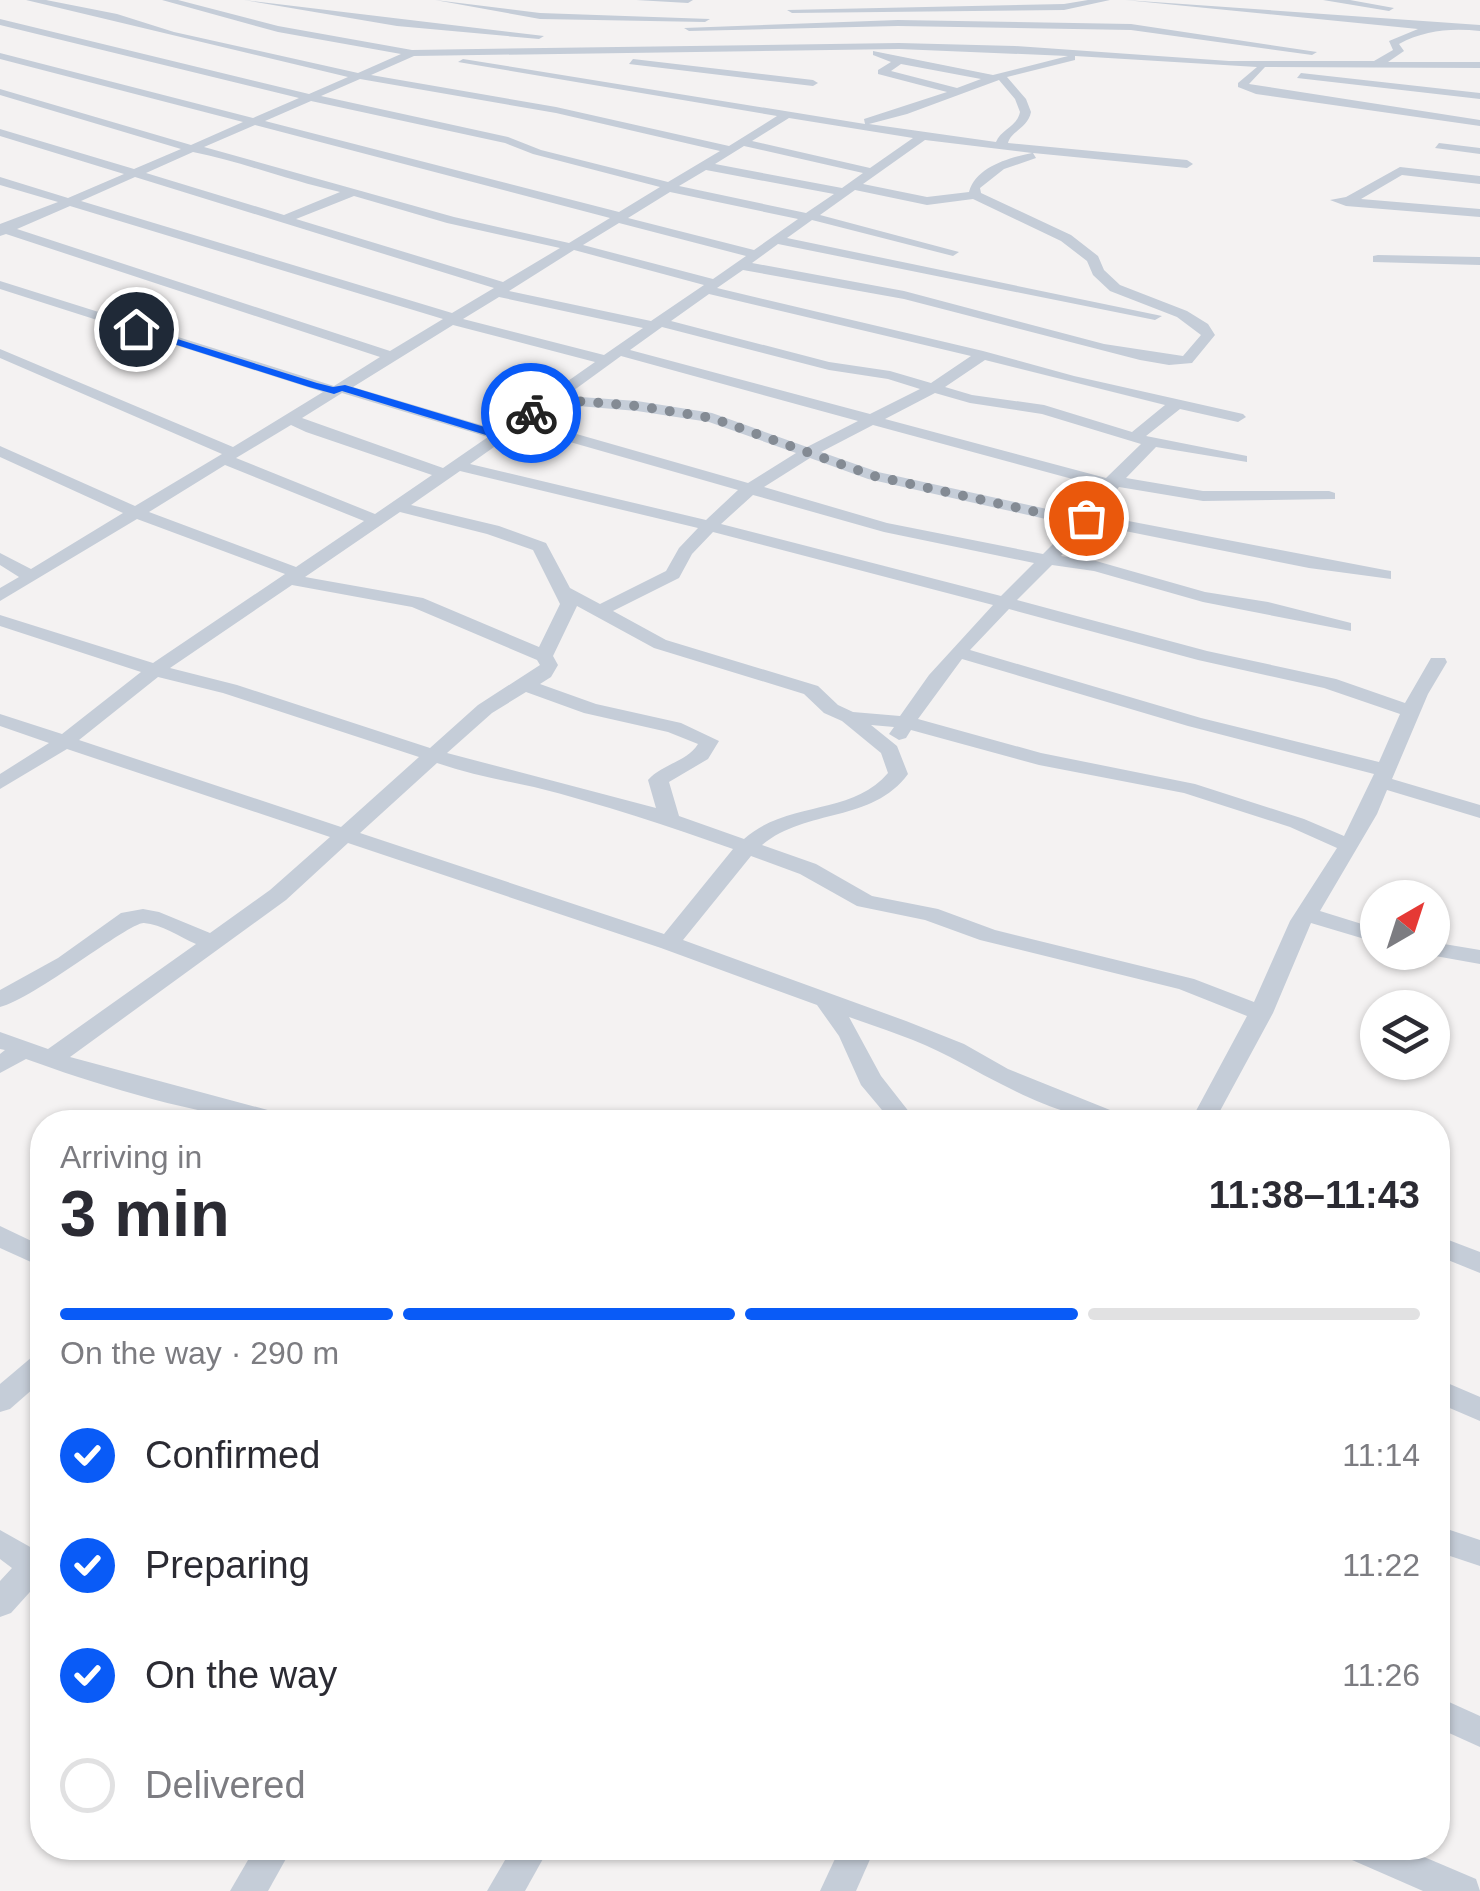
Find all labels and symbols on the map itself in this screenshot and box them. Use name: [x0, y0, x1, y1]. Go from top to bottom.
pin: [94, 287, 179, 372]
courier: [481, 363, 581, 463]
pin: [1044, 476, 1129, 561]
north arrow: [1360, 880, 1450, 970]

